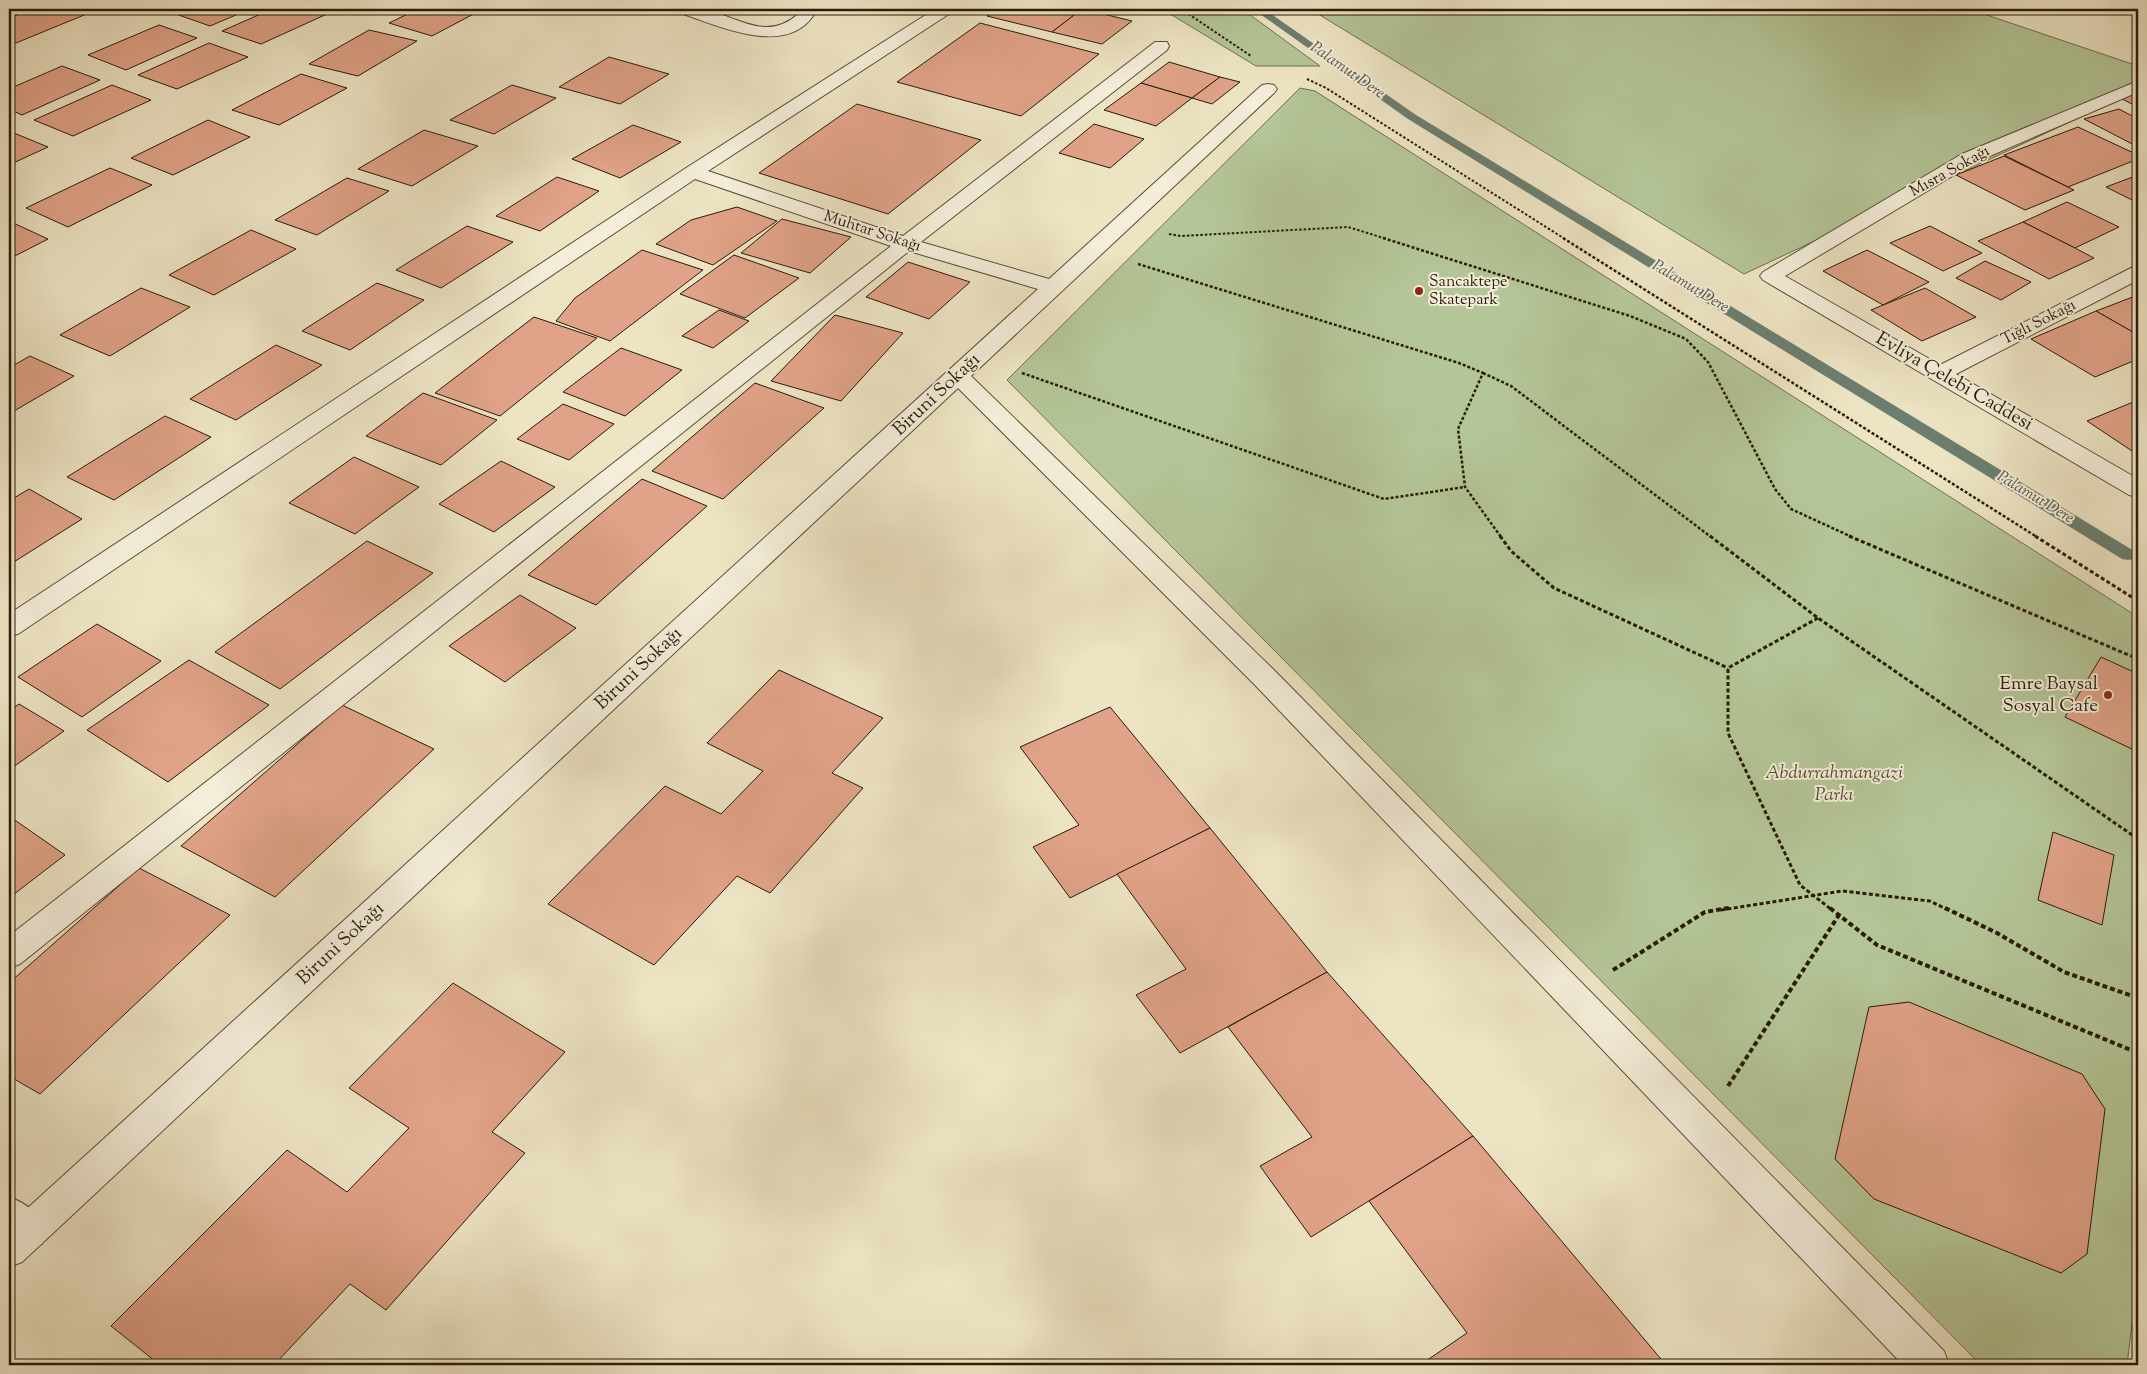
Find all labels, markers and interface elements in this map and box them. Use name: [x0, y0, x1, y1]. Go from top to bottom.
water label: Palamut Dere: [1305, 37, 1389, 105]
street label: Mısra Sokağı: [1906, 140, 1995, 204]
street label: Muhtar Sokağı: [820, 205, 924, 259]
water label: Palamut Dere: [1647, 255, 1733, 319]
place label: Sancaktepe Skatepark: [1429, 271, 1507, 312]
marker: Sancaktepe Skatepark: [1413, 285, 1425, 297]
street label: Tığlı Sokağı: [1998, 294, 2081, 352]
street label: Evliya Çelebi Caddesi: [1870, 326, 2038, 438]
street label: Biruni Sokağı: [887, 347, 987, 443]
water label: Palamut Dere: [1992, 466, 2078, 530]
street label: Biruni Sokağı: [589, 621, 689, 717]
place label: Emre Baysal Sosyal Cafe: [2000, 671, 2098, 720]
marker: Emre Baysal Sosyal Cafe: [2102, 689, 2114, 701]
park label: Abdurrahmangazi Parkı: [1765, 760, 1903, 809]
street label: Biruni Sokağı: [291, 896, 391, 992]

